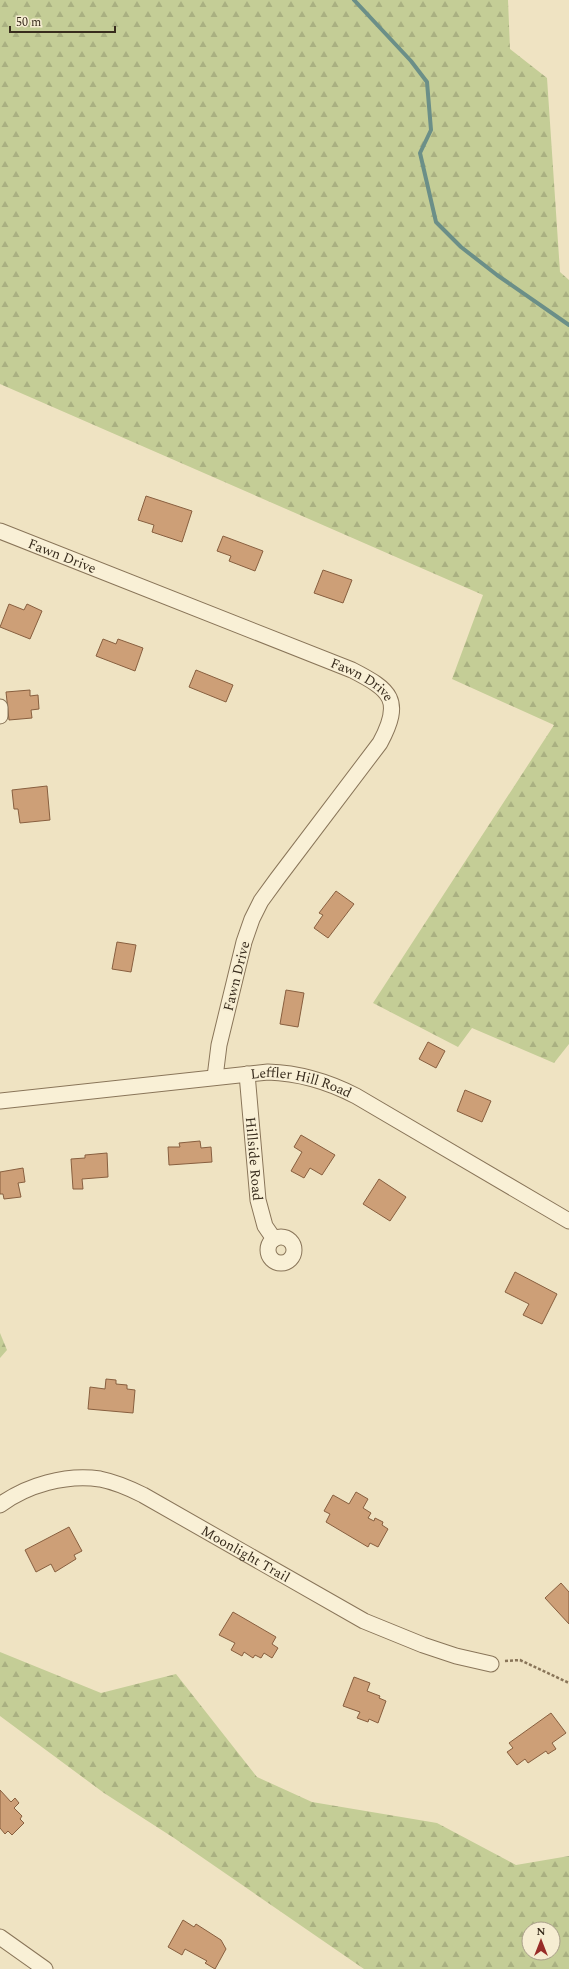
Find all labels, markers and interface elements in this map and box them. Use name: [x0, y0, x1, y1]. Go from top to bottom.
scale bar: [10, 8, 115, 34]
text: 50 m: [16, 13, 41, 32]
street label: Fawn Drive: [25, 533, 100, 579]
street label: Fawn Drive: [327, 653, 399, 705]
street label: Fawn Drive: [218, 939, 255, 1013]
street label: Leffler Hill Road: [249, 1062, 355, 1103]
street label: Hillside Road: [240, 1116, 268, 1202]
street label: Moonlight Trail: [197, 1520, 294, 1588]
north arrow: [521, 1921, 561, 1961]
text: N: [537, 1923, 546, 1940]

